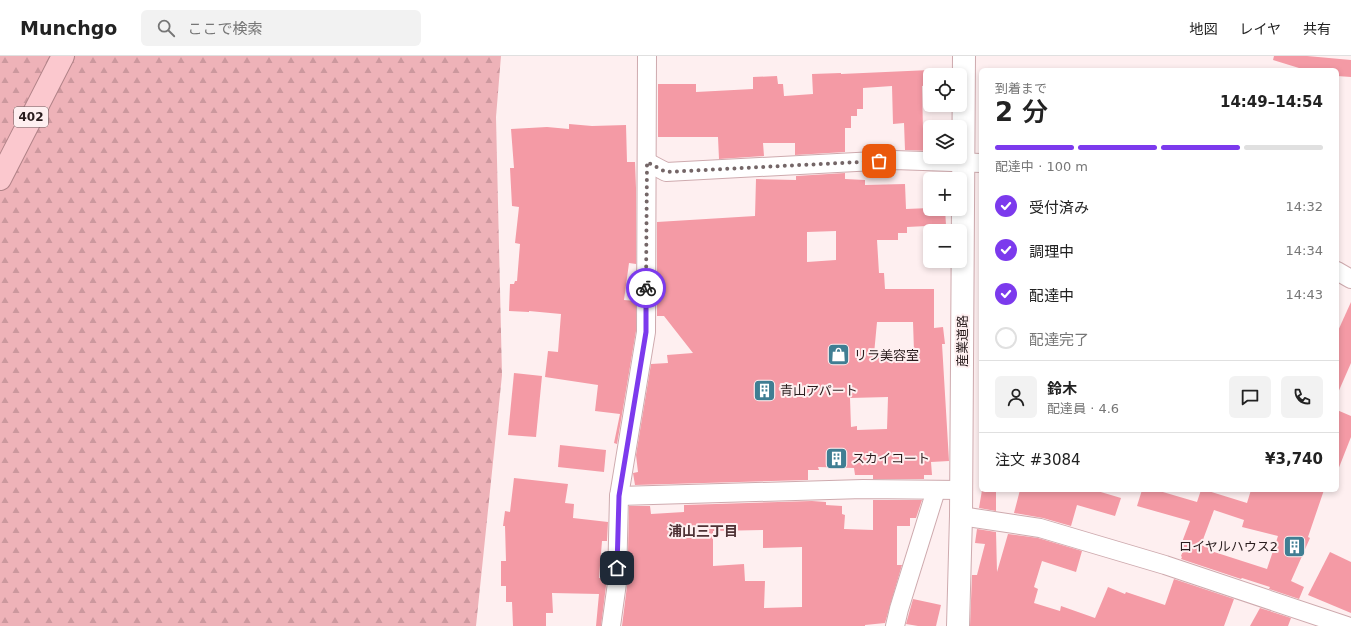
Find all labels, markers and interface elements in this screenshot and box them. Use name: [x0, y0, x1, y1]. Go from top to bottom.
search box: [141, 10, 421, 46]
text: Munchgo: [20, 17, 117, 39]
icon: search: [155, 17, 177, 39]
text: ここで検索: [187, 20, 262, 38]
text: 地図: [1189, 21, 1217, 37]
text: レイヤ: [1239, 21, 1281, 37]
text: 共有: [1303, 21, 1331, 37]
map controls: [923, 68, 967, 268]
button: locate: [923, 68, 967, 112]
text: 到着まで: [995, 81, 1047, 96]
text: 14:49–14:54: [1220, 93, 1323, 111]
text: 2 分: [995, 97, 1048, 127]
road number: 402: [14, 107, 48, 127]
button: layers: [923, 120, 967, 164]
pin: [862, 144, 896, 178]
icon: bag: [868, 150, 890, 172]
text: 配達中 · 100 m: [995, 159, 1088, 174]
button: +: [923, 172, 967, 216]
icon: check: [995, 195, 1017, 217]
text: 受付済み: [1029, 199, 1089, 217]
text: 14:32: [1286, 199, 1323, 214]
button: −: [923, 224, 967, 268]
icon: check: [995, 239, 1017, 261]
text: 調理中: [1029, 243, 1074, 261]
text: 14:34: [1286, 243, 1323, 258]
courier: [626, 268, 666, 308]
icon: bike: [635, 277, 657, 299]
icon: check: [995, 283, 1017, 305]
text: 配達中: [1029, 287, 1074, 305]
text: 14:43: [1286, 287, 1323, 302]
street label: 産業道路: [955, 315, 970, 367]
text: 配達完了: [1029, 331, 1089, 349]
shop icon: リラ美容室: [826, 342, 852, 368]
place label: リラ美容室: [854, 348, 919, 363]
button: person: [995, 376, 1037, 418]
button: chat: [1229, 376, 1271, 418]
button: phone: [1281, 376, 1323, 418]
building icon: 青山アパート: [752, 377, 778, 403]
text: 鈴木: [1047, 380, 1077, 398]
place label: 青山アパート: [780, 383, 858, 398]
text: 配達員 · 4.6: [1047, 401, 1119, 416]
building icon: スカイコート: [823, 445, 849, 471]
text: ¥3,740: [1265, 450, 1323, 468]
place label: スカイコート: [852, 451, 930, 466]
text: 注文 #3084: [995, 451, 1081, 469]
district label: 浦山三丁目: [668, 523, 738, 539]
building icon: ロイヤルハウス2: [1281, 533, 1307, 559]
place label: ロイヤルハウス2: [1179, 539, 1278, 554]
pin: [600, 551, 634, 585]
icon: home: [606, 557, 628, 579]

